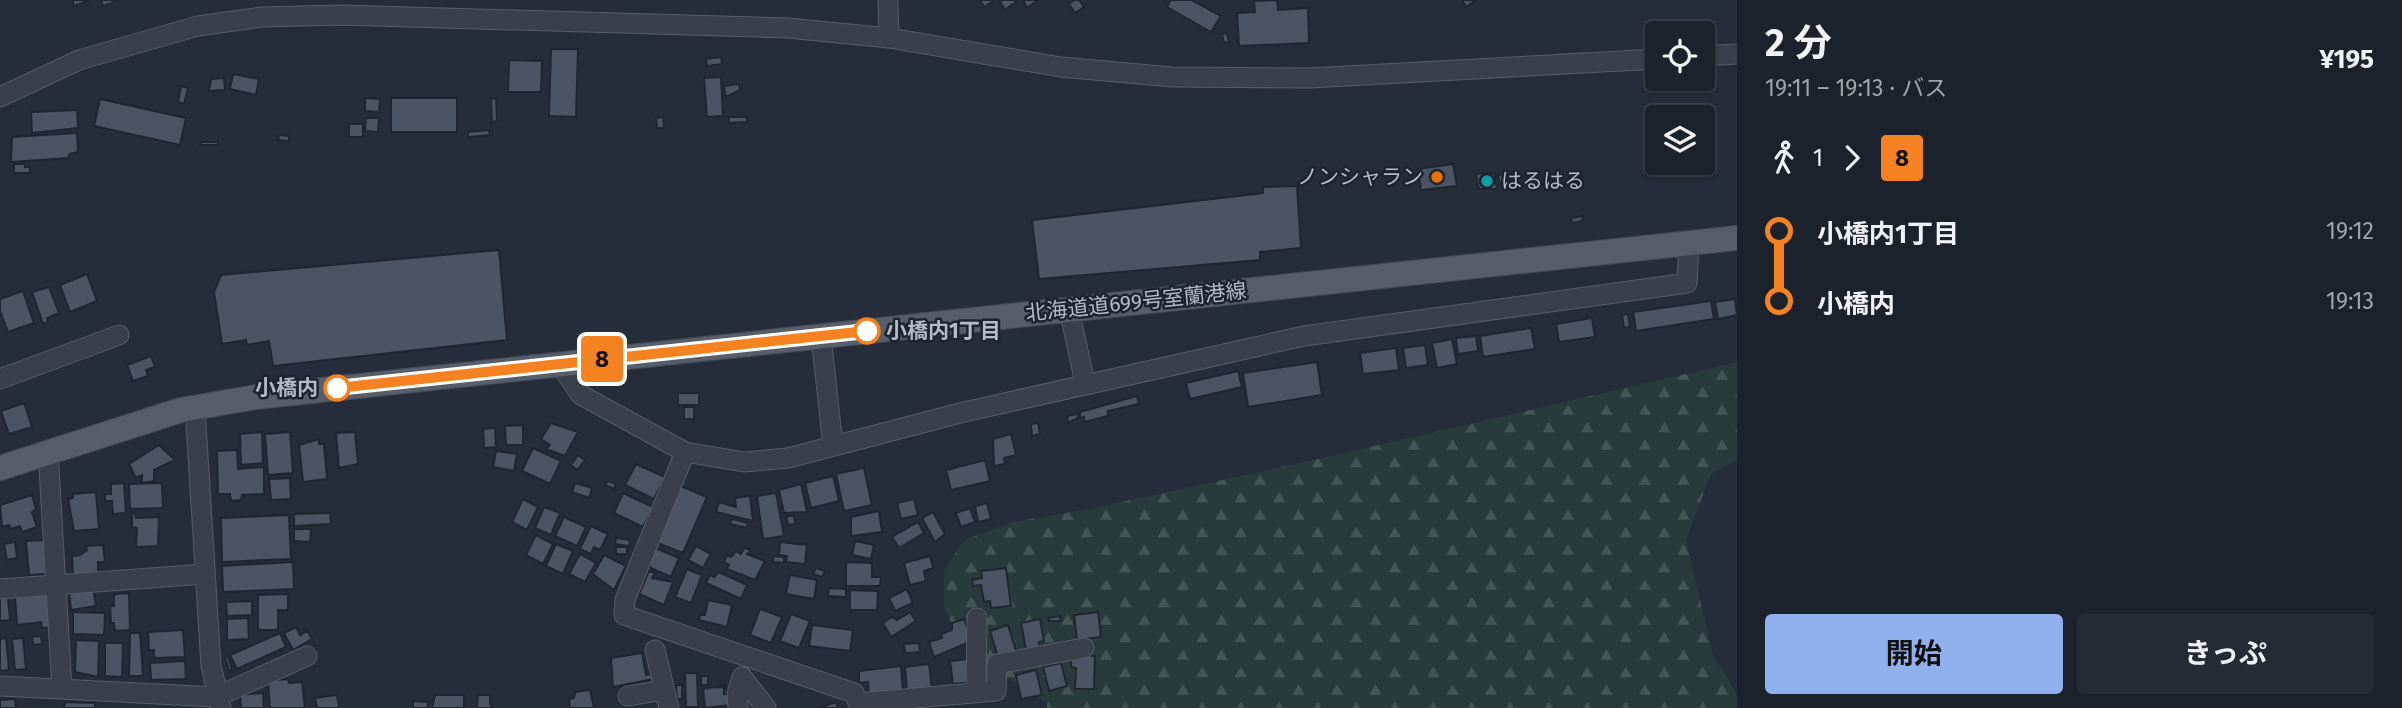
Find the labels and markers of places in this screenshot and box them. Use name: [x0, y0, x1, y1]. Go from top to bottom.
place label: ノンシャラン: [1297, 164, 1423, 190]
place label: はるはる: [1501, 168, 1585, 194]
marker: ノンシャラン: [1429, 169, 1445, 185]
marker: はるはる: [1479, 173, 1495, 189]
marker: 小橋内1丁目: [854, 318, 880, 344]
place label: 小橋内1丁目: [886, 318, 1001, 344]
place label: 小橋内: [255, 375, 318, 401]
marker: 小橋内: [324, 375, 350, 401]

